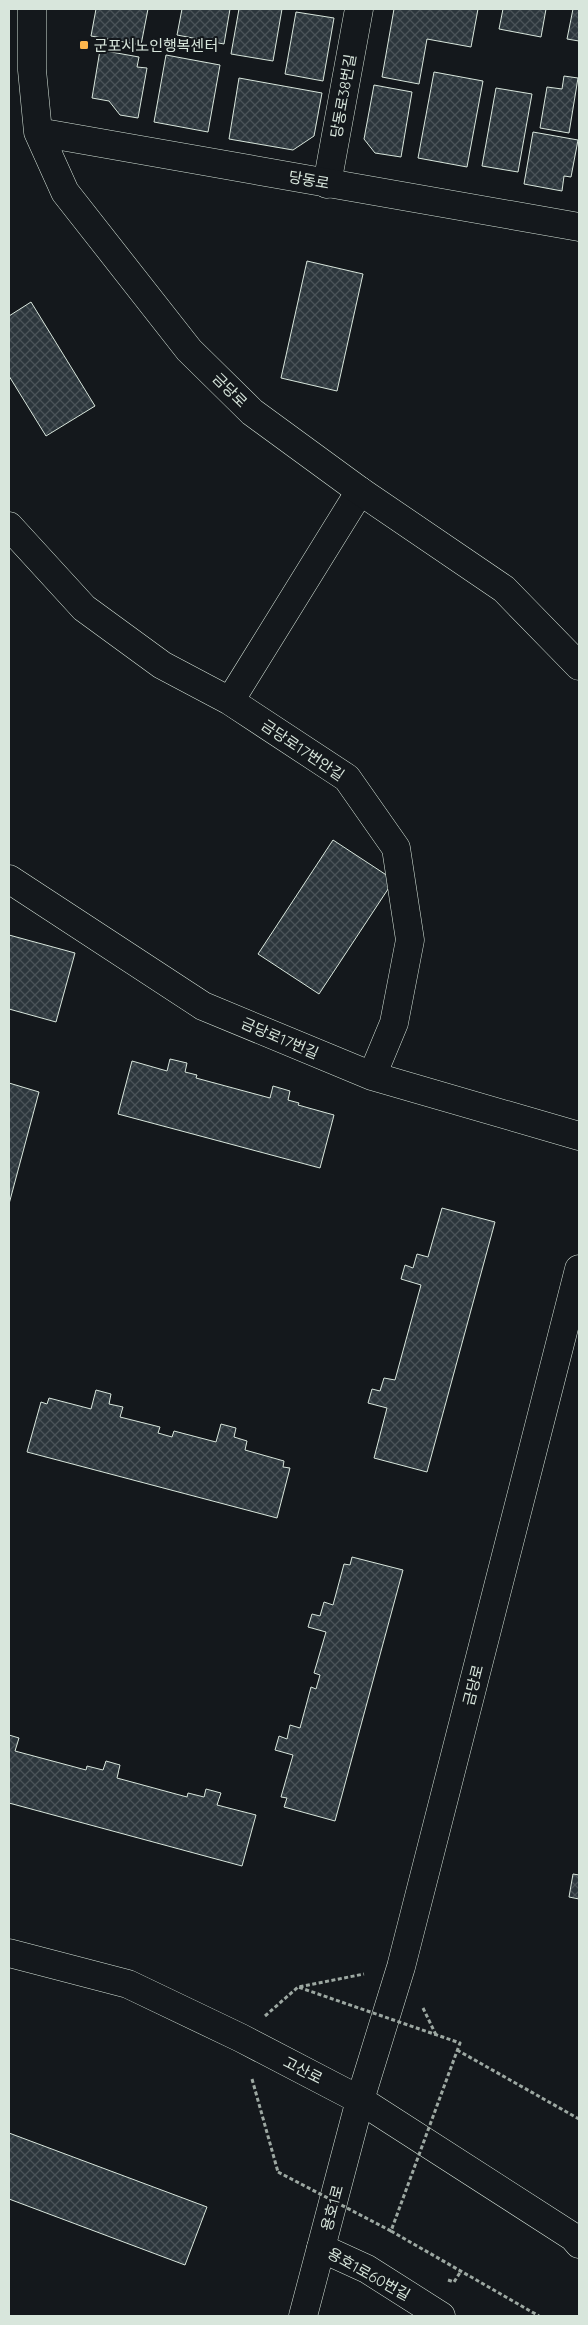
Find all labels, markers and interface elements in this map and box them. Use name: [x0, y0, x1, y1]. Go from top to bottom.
place label: 군포시노인행복센터: [94, 36, 218, 55]
marker: 군포시노인행복센터: [78, 39, 90, 51]
street label: 당동로38번길: [326, 53, 360, 139]
street label: 당동로: [287, 167, 331, 193]
street label: 금당로: [209, 369, 251, 411]
street label: 금당로17번안길: [258, 715, 348, 785]
street label: 금당로17번길: [238, 1013, 322, 1063]
street label: 금당로: [459, 1663, 487, 1707]
street label: 고산로: [280, 2052, 326, 2088]
street label: 용호1로: [317, 2183, 347, 2233]
street label: 용호1로60번길: [324, 2243, 414, 2305]

